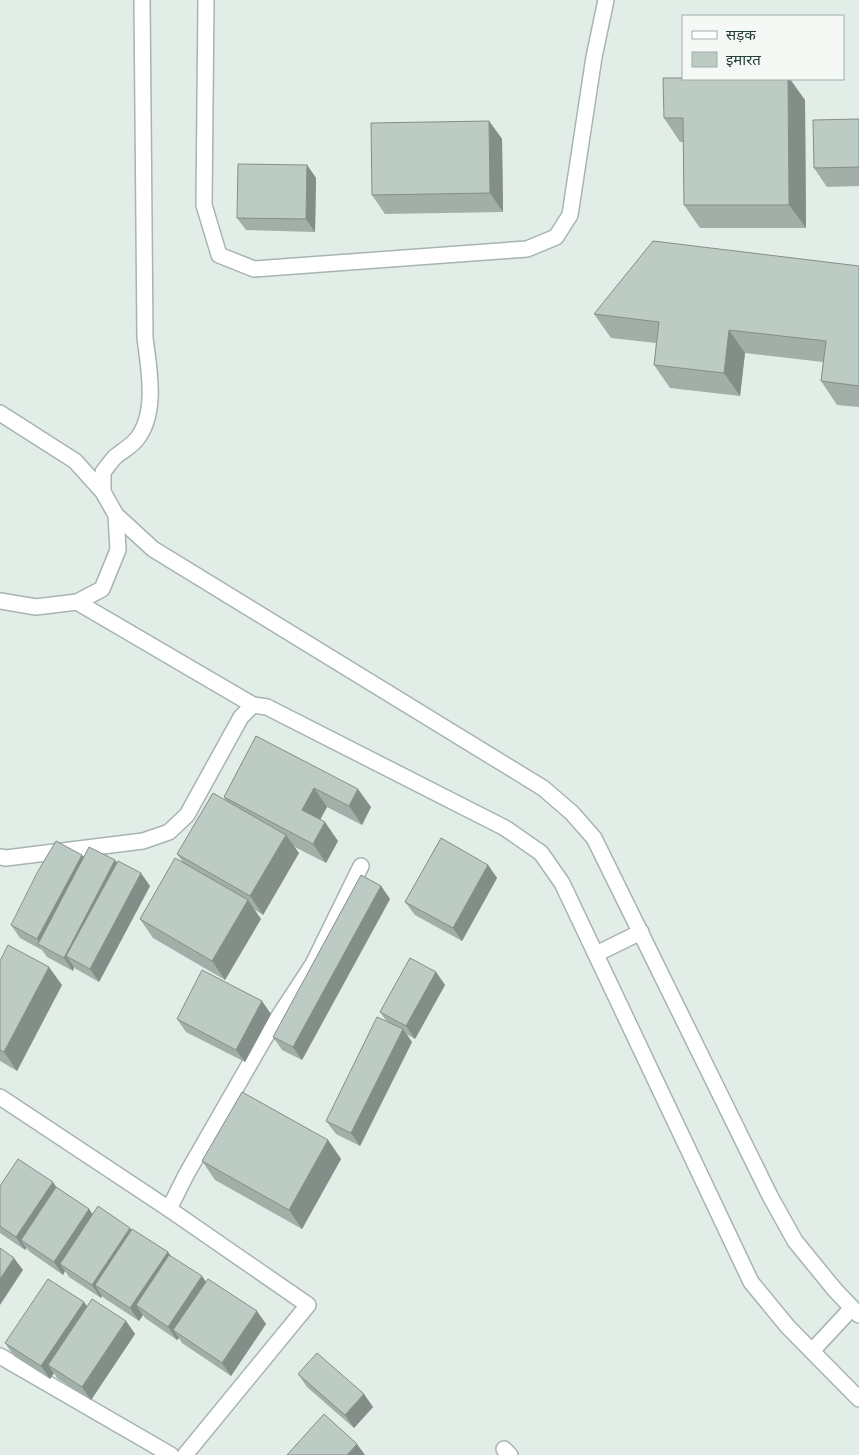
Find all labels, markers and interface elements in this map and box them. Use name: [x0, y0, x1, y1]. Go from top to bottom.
legend: [682, 15, 844, 80]
text: सड़क: [726, 26, 756, 43]
text: इमारत: [726, 51, 761, 68]

